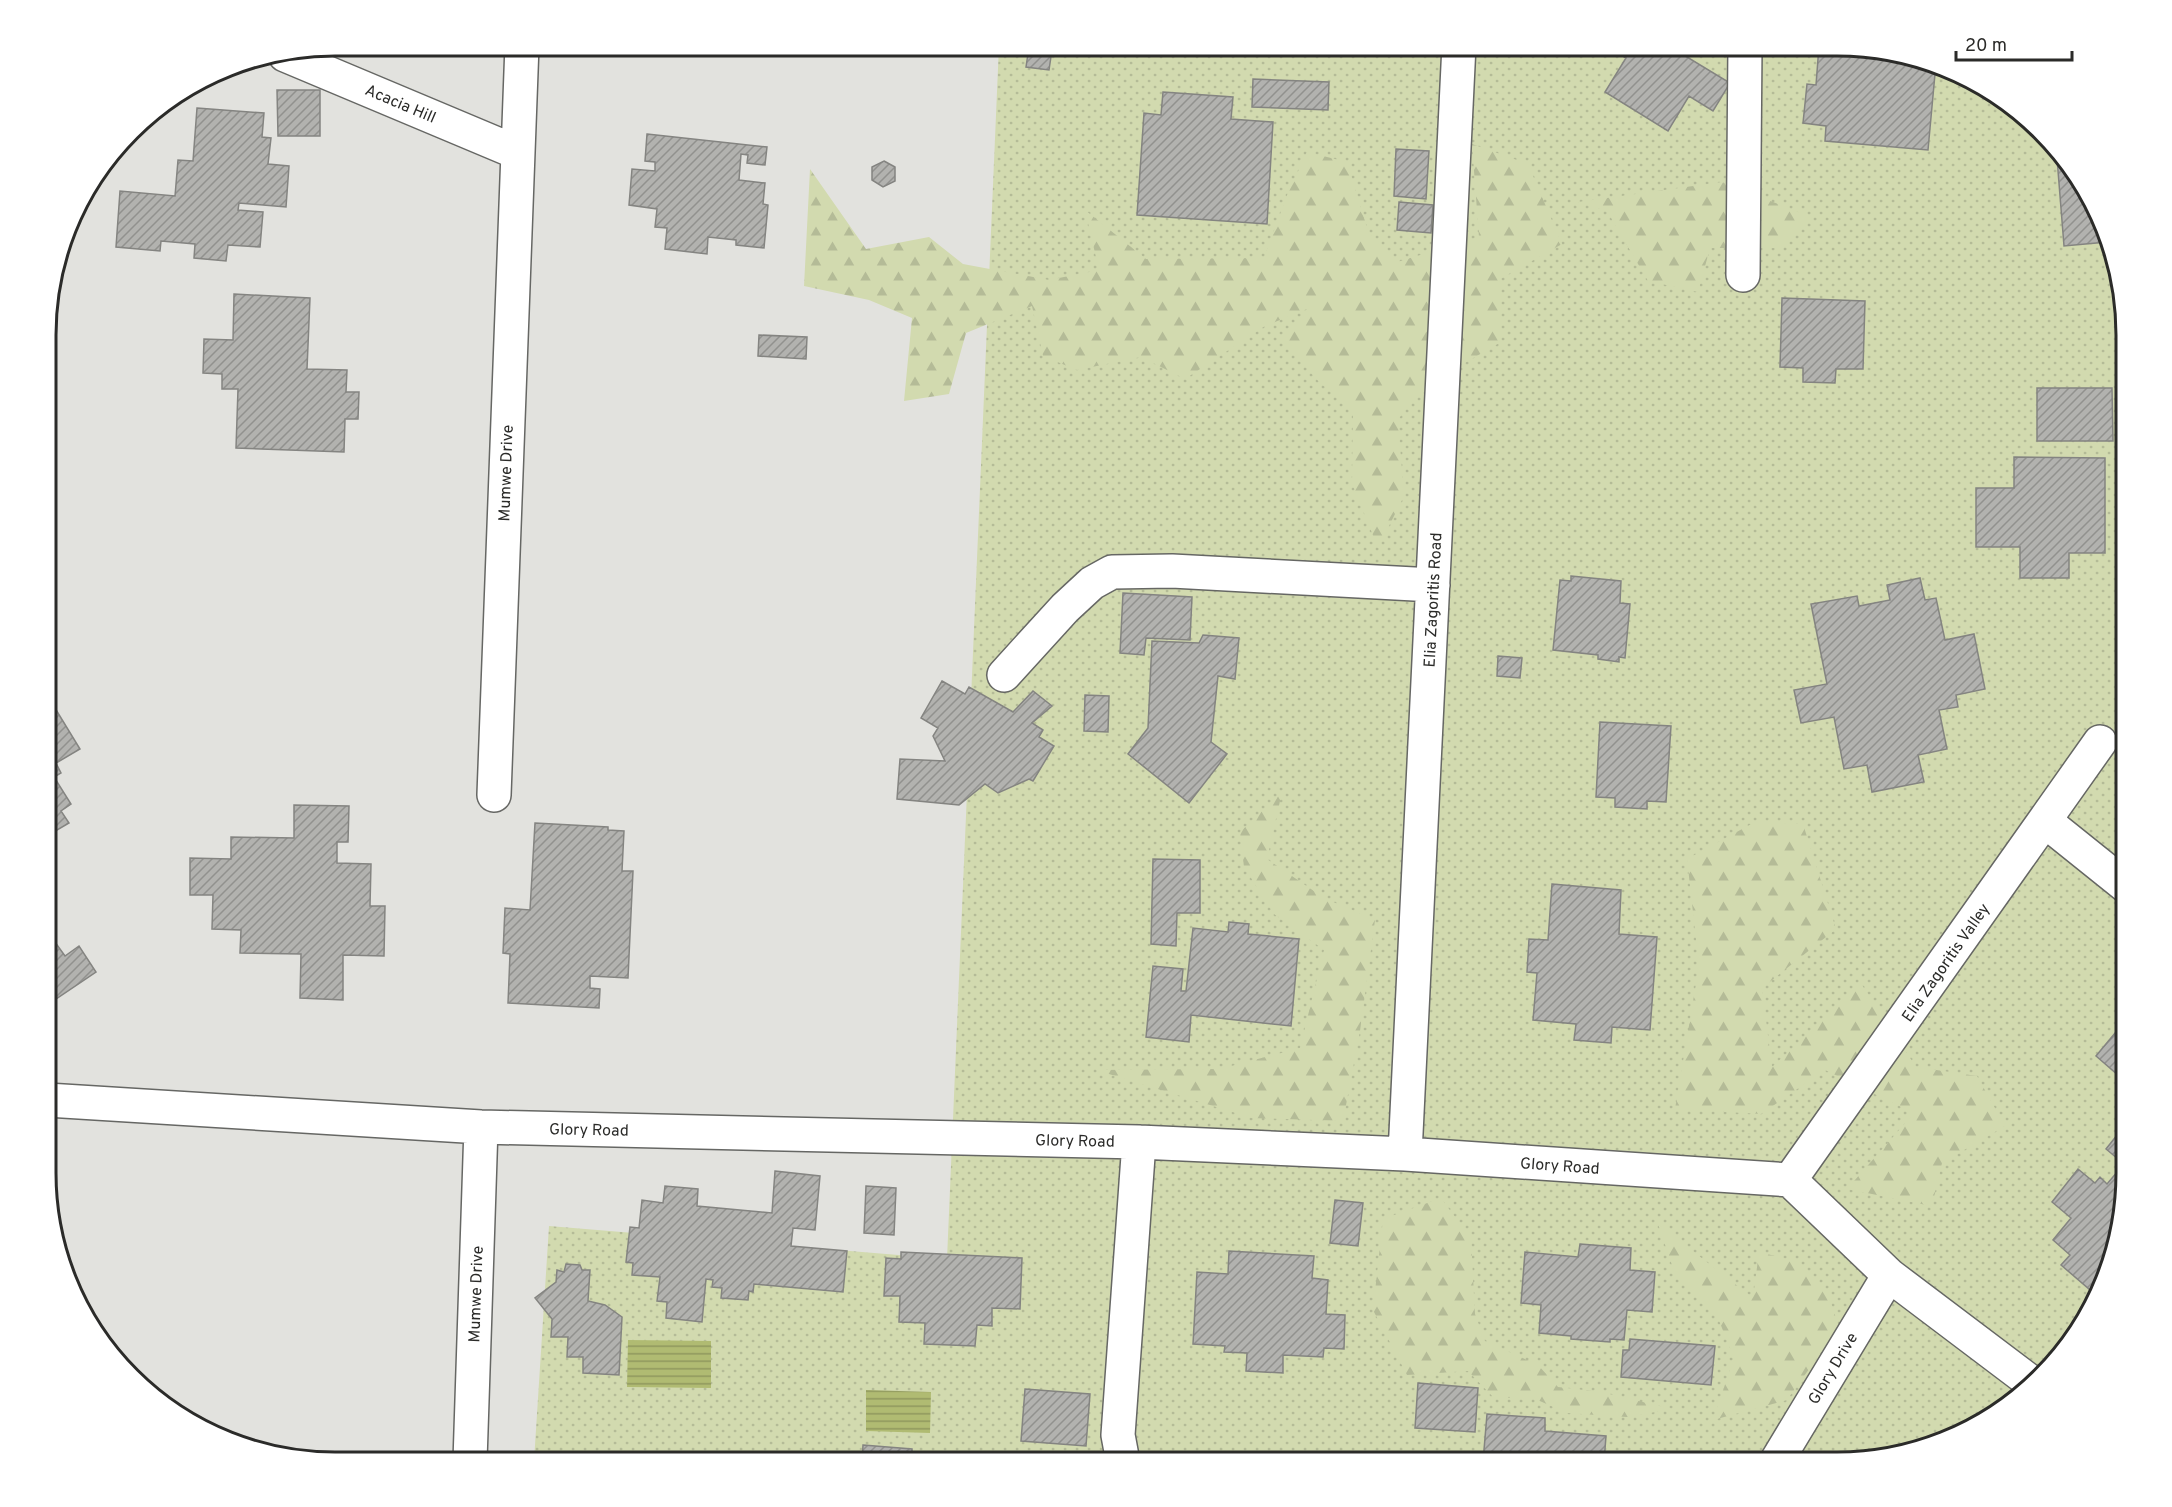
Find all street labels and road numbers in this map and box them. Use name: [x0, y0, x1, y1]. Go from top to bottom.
street label: Acacia Hill: [362, 81, 439, 129]
street label: Mumwe Drive: [495, 424, 519, 522]
street label: Elia Zagoritis Road: [1420, 532, 1448, 668]
street label: Elia Zagoritis Valley: [1898, 900, 1995, 1026]
street label: Glory Road: [549, 1120, 629, 1142]
street label: Glory Road: [1035, 1131, 1115, 1153]
street label: Glory Road: [1519, 1154, 1600, 1180]
street label: Mumwe Drive: [465, 1245, 489, 1343]
street label: Glory Drive: [1804, 1329, 1863, 1409]

